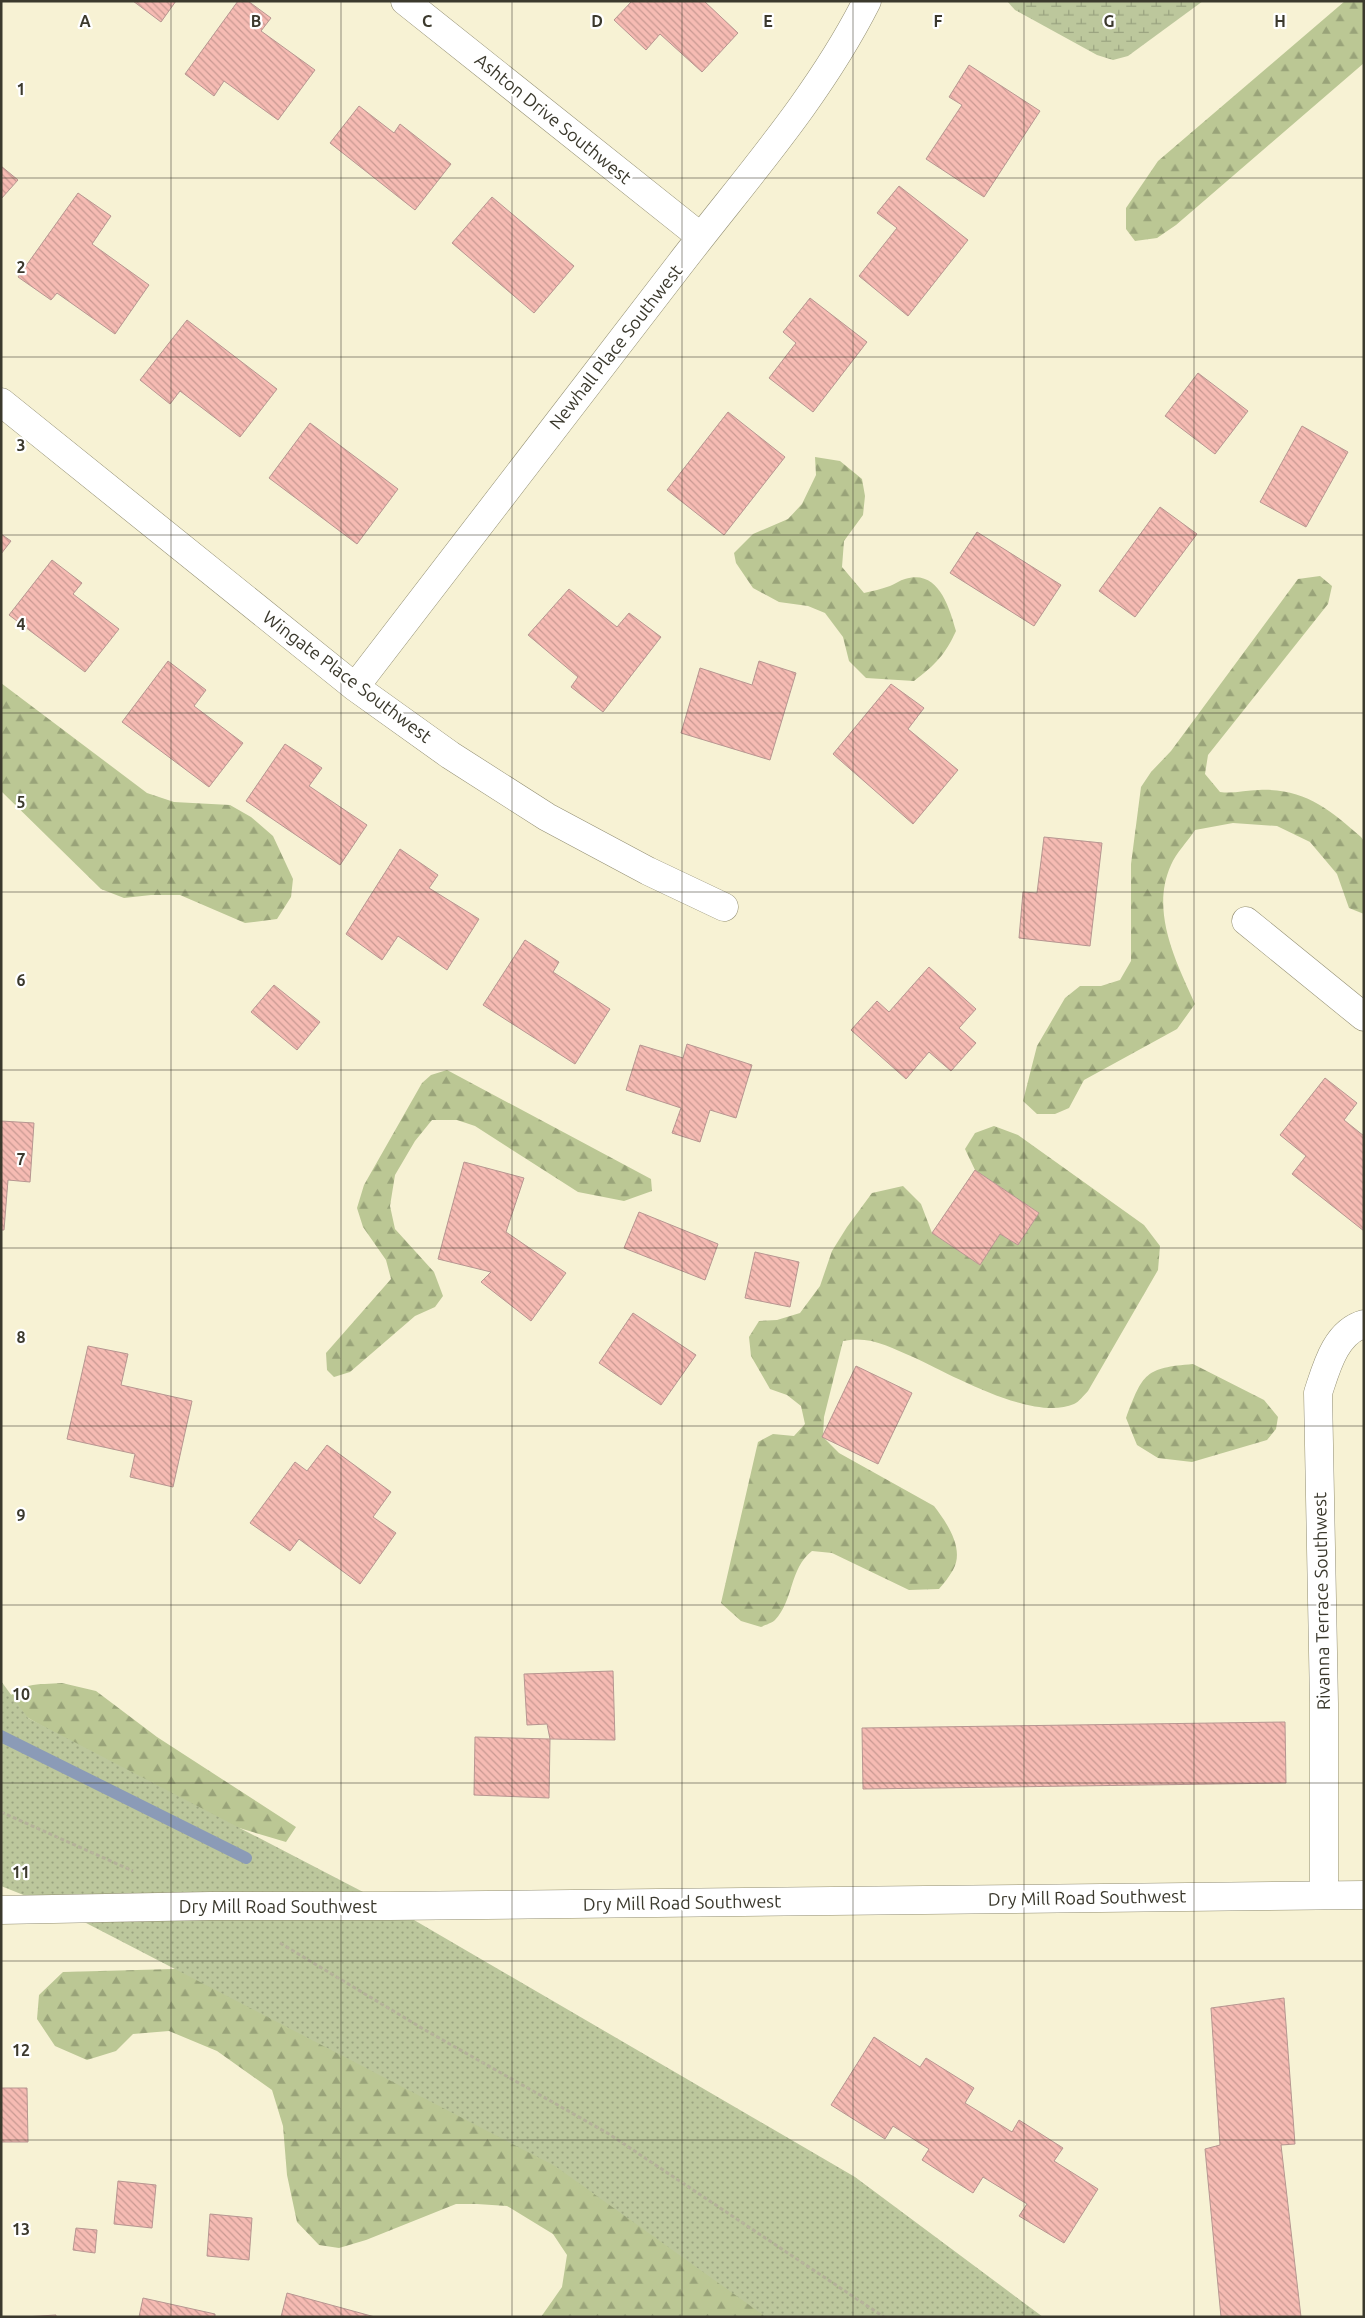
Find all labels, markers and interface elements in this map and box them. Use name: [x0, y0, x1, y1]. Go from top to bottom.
text: A: [79, 12, 91, 30]
text: B: [251, 12, 261, 30]
text: C: [422, 12, 432, 30]
text: D: [591, 12, 603, 30]
text: E: [763, 12, 773, 30]
text: F: [934, 12, 943, 30]
text: G: [1103, 12, 1115, 30]
text: H: [1274, 12, 1286, 30]
street label: Ashton Drive Southwest: [472, 49, 636, 187]
text: 1: [16, 80, 26, 98]
text: 2: [16, 258, 26, 276]
street label: Newhall Place Southwest: [545, 260, 686, 433]
text: 3: [16, 436, 26, 454]
street label: Wingate Place Southwest: [259, 606, 436, 746]
text: 4: [16, 615, 26, 633]
text: 5: [16, 793, 26, 811]
text: 6: [16, 971, 26, 989]
text: 7: [16, 1150, 26, 1168]
text: 8: [16, 1328, 26, 1346]
street label: Rivanna Terrace Southwest: [1309, 1492, 1333, 1710]
text: 9: [16, 1506, 26, 1524]
text: 10: [12, 1685, 30, 1703]
text: 11: [12, 1863, 30, 1881]
street label: Dry Mill Road Southwest: [988, 1885, 1186, 1909]
street label: Dry Mill Road Southwest: [583, 1890, 781, 1914]
street label: Dry Mill Road Southwest: [179, 1896, 377, 1916]
text: 12: [12, 2041, 30, 2059]
text: 13: [12, 2220, 30, 2238]

